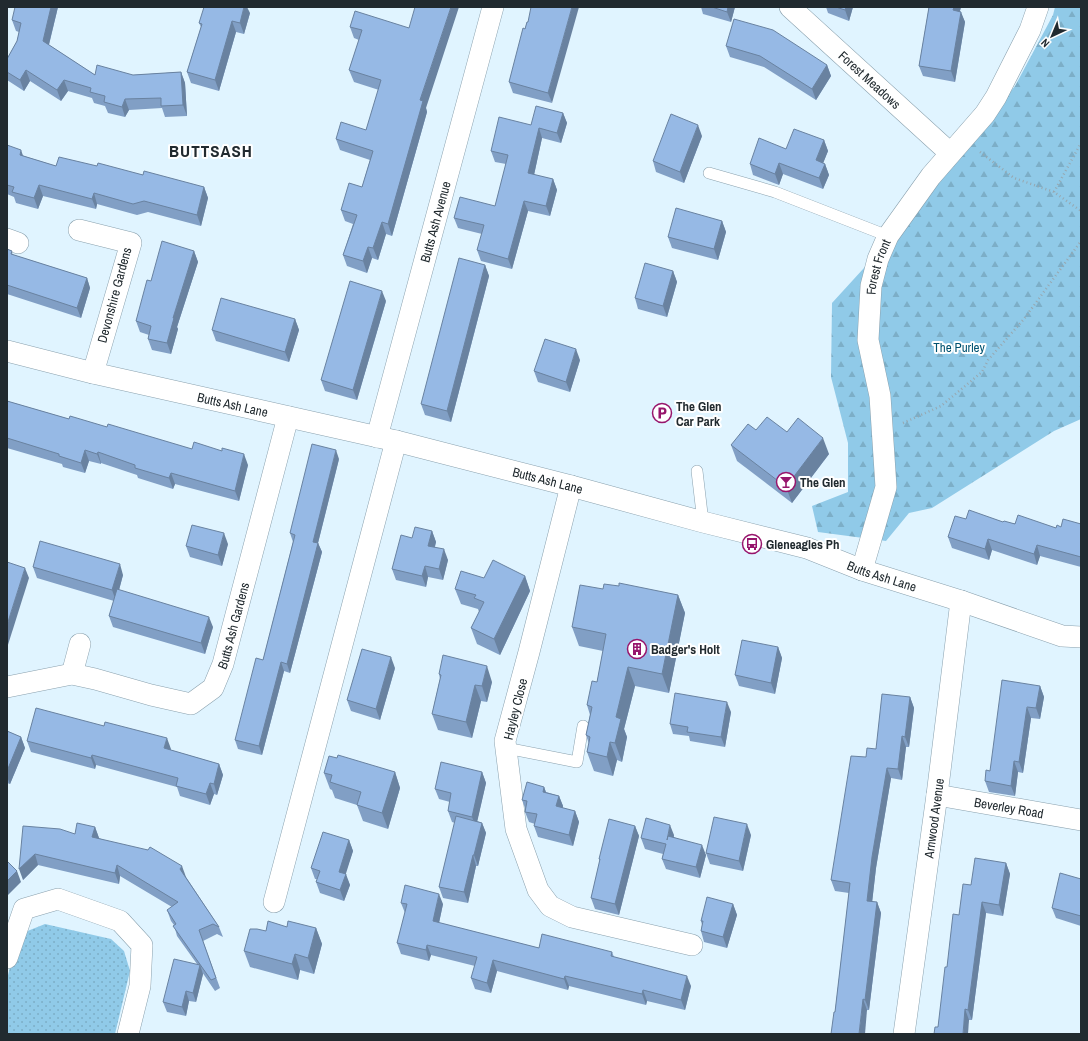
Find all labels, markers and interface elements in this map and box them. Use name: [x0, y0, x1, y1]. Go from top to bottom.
north arrow: [1032, 16, 1072, 56]
text: N: [1038, 36, 1052, 50]
street label: Forest Meadows: [835, 47, 904, 113]
district label: BUTTSASH: [169, 139, 253, 162]
street label: Butts Ash Avenue: [416, 179, 455, 264]
street label: Forest Front: [863, 237, 895, 295]
street label: Devonshire Gardens: [94, 245, 135, 345]
park label: The Purley: [933, 339, 985, 356]
street label: Butts Ash Lane: [196, 389, 270, 421]
place label: The Glen Car Park: [676, 398, 722, 430]
parking icon: The Glen Car Park: [651, 402, 673, 424]
street label: Butts Ash Lane: [511, 463, 585, 498]
bar icon: The Glen: [775, 471, 797, 493]
place label: The Glen: [800, 474, 846, 491]
bus stop icon: Gleneagles Ph: [741, 533, 763, 555]
place label: Gleneagles Ph: [766, 536, 839, 553]
street label: Butts Ash Lane: [845, 557, 919, 596]
street label: Butts Ash Gardens: [214, 580, 253, 672]
building icon: Badger's Holt: [626, 638, 648, 660]
place label: Badger's Holt: [651, 641, 720, 658]
street label: Hayley Close: [500, 677, 531, 742]
street label: Arnwood Avenue: [920, 777, 948, 860]
street label: Beverley Road: [973, 794, 1045, 822]

